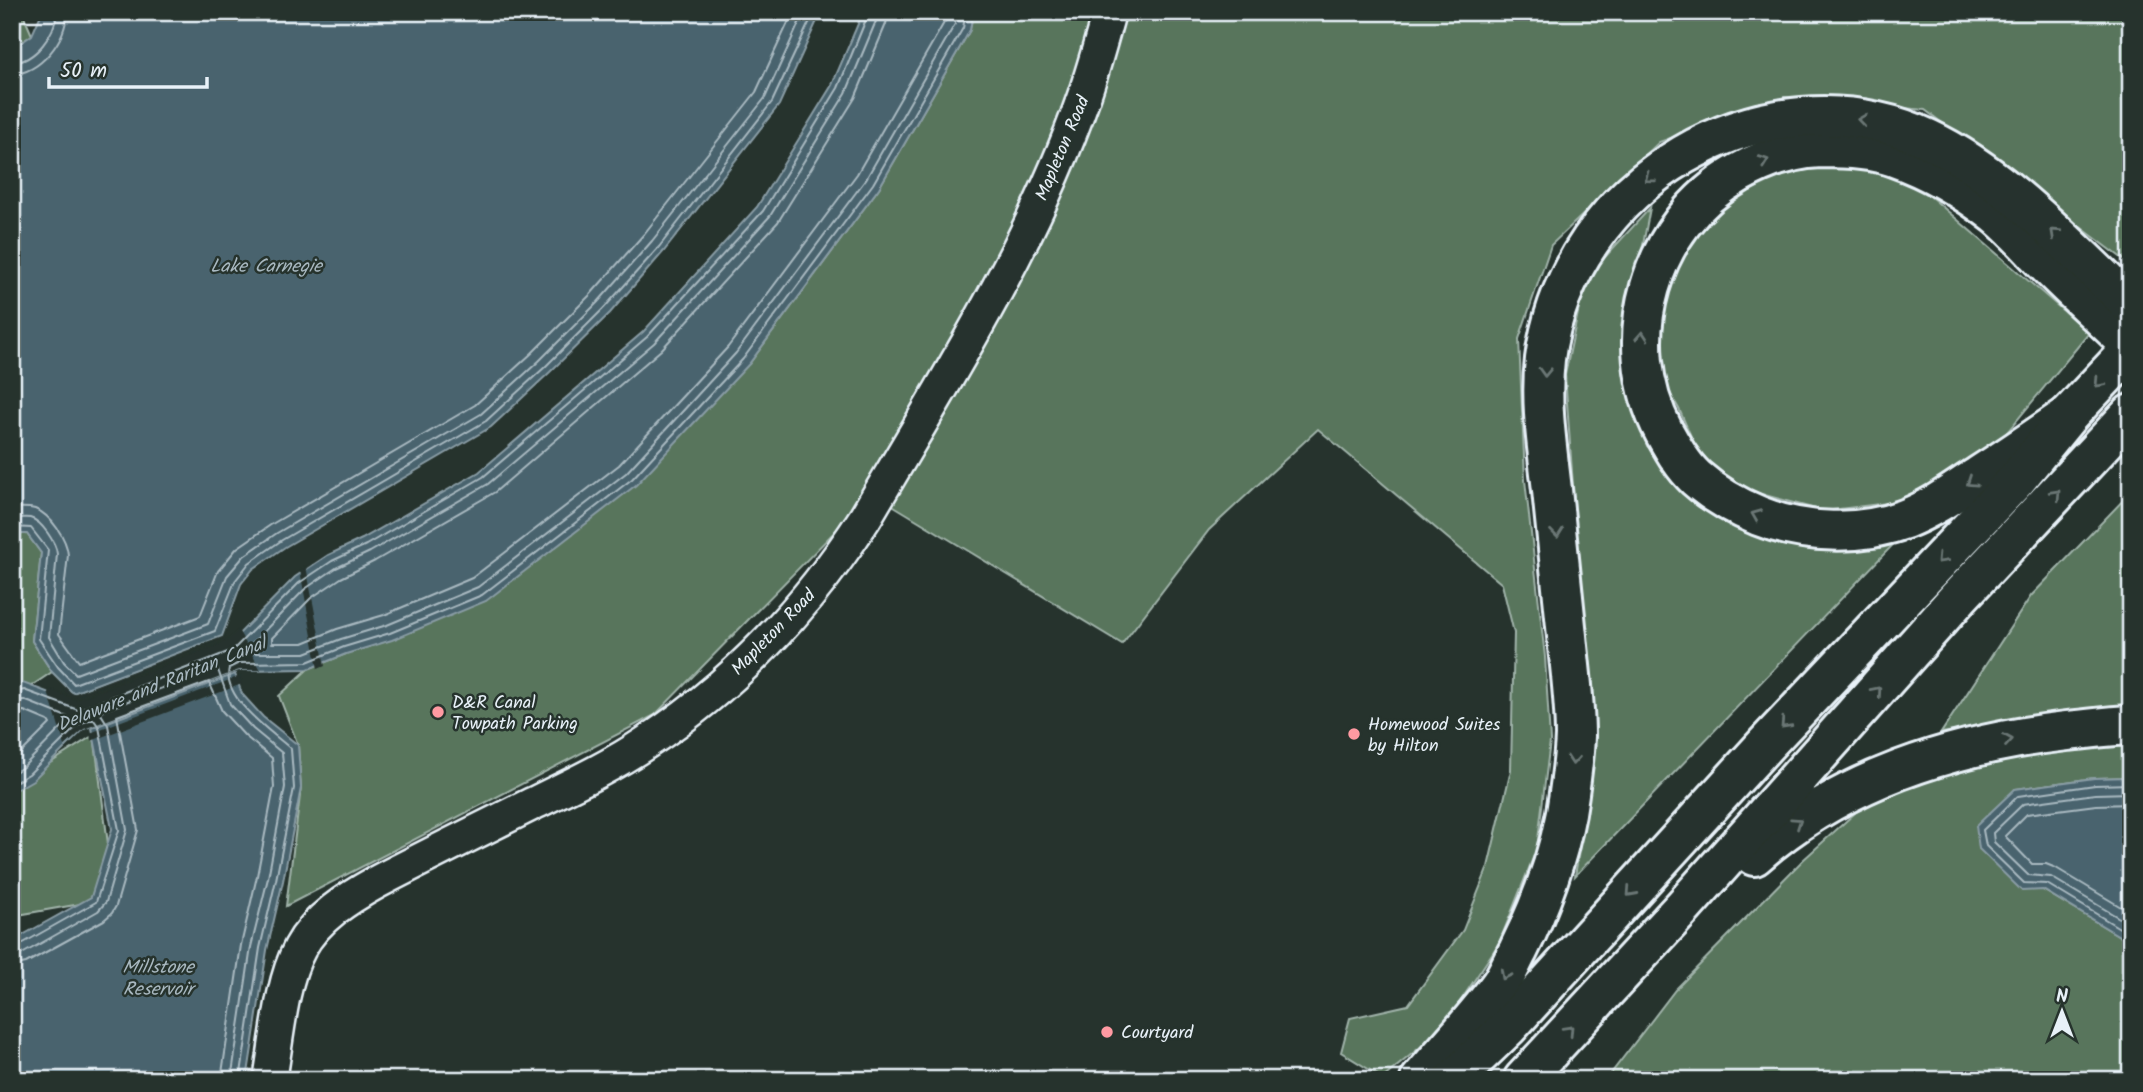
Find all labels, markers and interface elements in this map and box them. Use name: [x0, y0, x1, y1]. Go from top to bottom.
scale bar: [49, 46, 206, 90]
text: 50 m: [60, 55, 107, 88]
street label: Mapleton Road: [1028, 91, 1099, 206]
one-way arrow: [1856, 113, 1868, 128]
one-way arrow: [1758, 155, 1770, 169]
one-way arrow: [1644, 170, 1657, 182]
one-way arrow: [2050, 229, 2063, 242]
water label: Lake Carnegie: [210, 252, 324, 282]
one-way arrow: [1634, 330, 1649, 341]
one-way arrow: [1537, 367, 1552, 378]
one-way arrow: [2095, 375, 2108, 388]
one-way arrow: [1965, 473, 1978, 486]
one-way arrow: [2048, 489, 2061, 502]
one-way arrow: [1751, 509, 1764, 523]
one-way arrow: [1549, 528, 1564, 539]
one-way arrow: [1937, 551, 1950, 564]
street label: Mapleton Road: [725, 582, 824, 683]
water label: Delaware and Raritan Canal: [53, 628, 274, 741]
one-way arrow: [1869, 686, 1881, 699]
place label: D&R Canal Towpath Parking: [452, 689, 578, 739]
marker: D&R Canal Towpath Parking: [430, 704, 446, 720]
place label: Homewood Suites by Hilton: [1368, 711, 1501, 761]
one-way arrow: [1780, 716, 1793, 729]
marker: Homewood Suites by Hilton: [1346, 726, 1362, 742]
one-way arrow: [2002, 733, 2014, 748]
one-way arrow: [1566, 755, 1581, 766]
one-way arrow: [1789, 818, 1802, 830]
one-way arrow: [1627, 884, 1640, 897]
water label: Millstone Reservoir: [122, 953, 197, 1005]
one-way arrow: [1500, 968, 1513, 980]
north arrow: [2028, 976, 2098, 1046]
text: N: [2056, 982, 2068, 1012]
place label: Courtyard: [1121, 1019, 1194, 1048]
marker: Courtyard: [1099, 1024, 1115, 1040]
one-way arrow: [1561, 1025, 1574, 1038]

